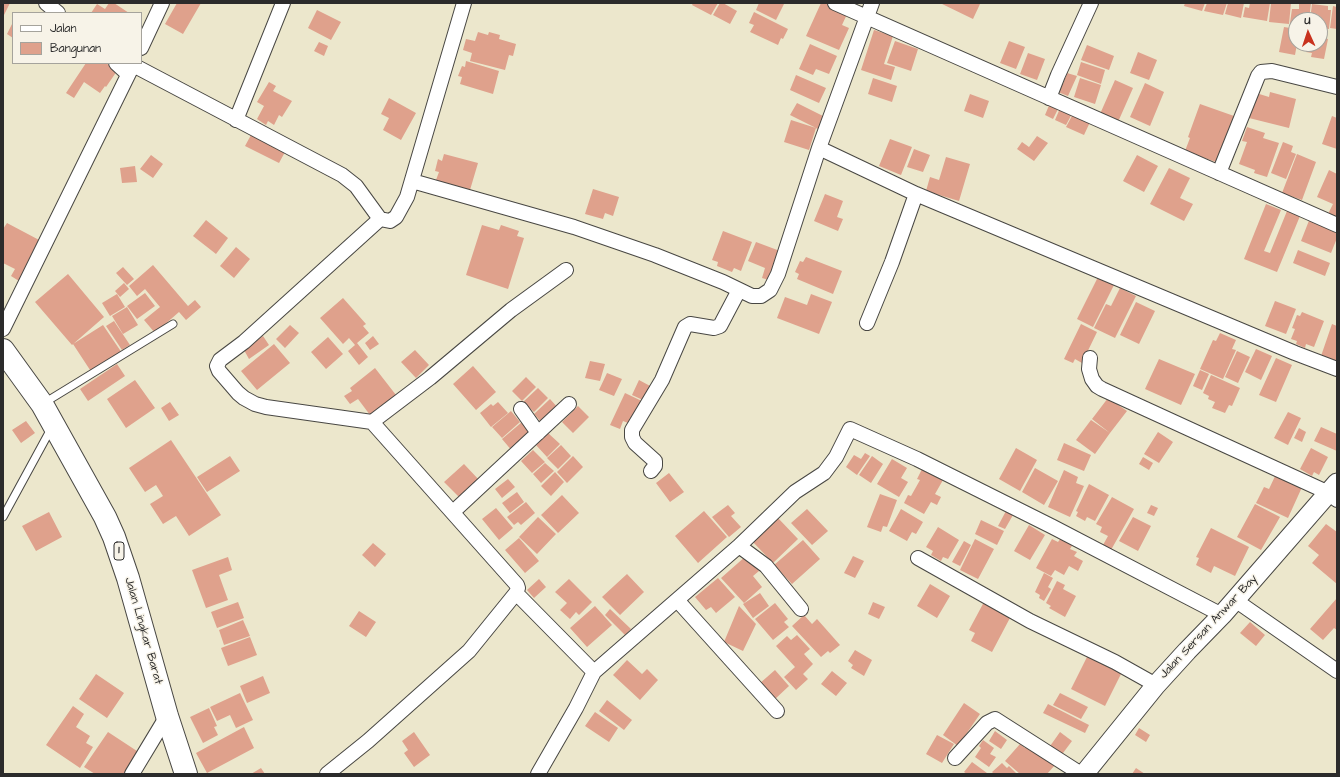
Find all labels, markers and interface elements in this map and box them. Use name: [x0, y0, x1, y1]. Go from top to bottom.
legend: [12, 12, 142, 64]
north arrow: [1288, 12, 1328, 52]
text: U: [1304, 13, 1311, 28]
text: Jalan: [50, 20, 76, 37]
text: Bangunan: [50, 40, 101, 57]
road number: 1: [114, 542, 124, 560]
street label: Jalan Sersan Anwar Bay: [1157, 572, 1261, 682]
street label: Jalan Lingkar Barat: [121, 576, 165, 686]

